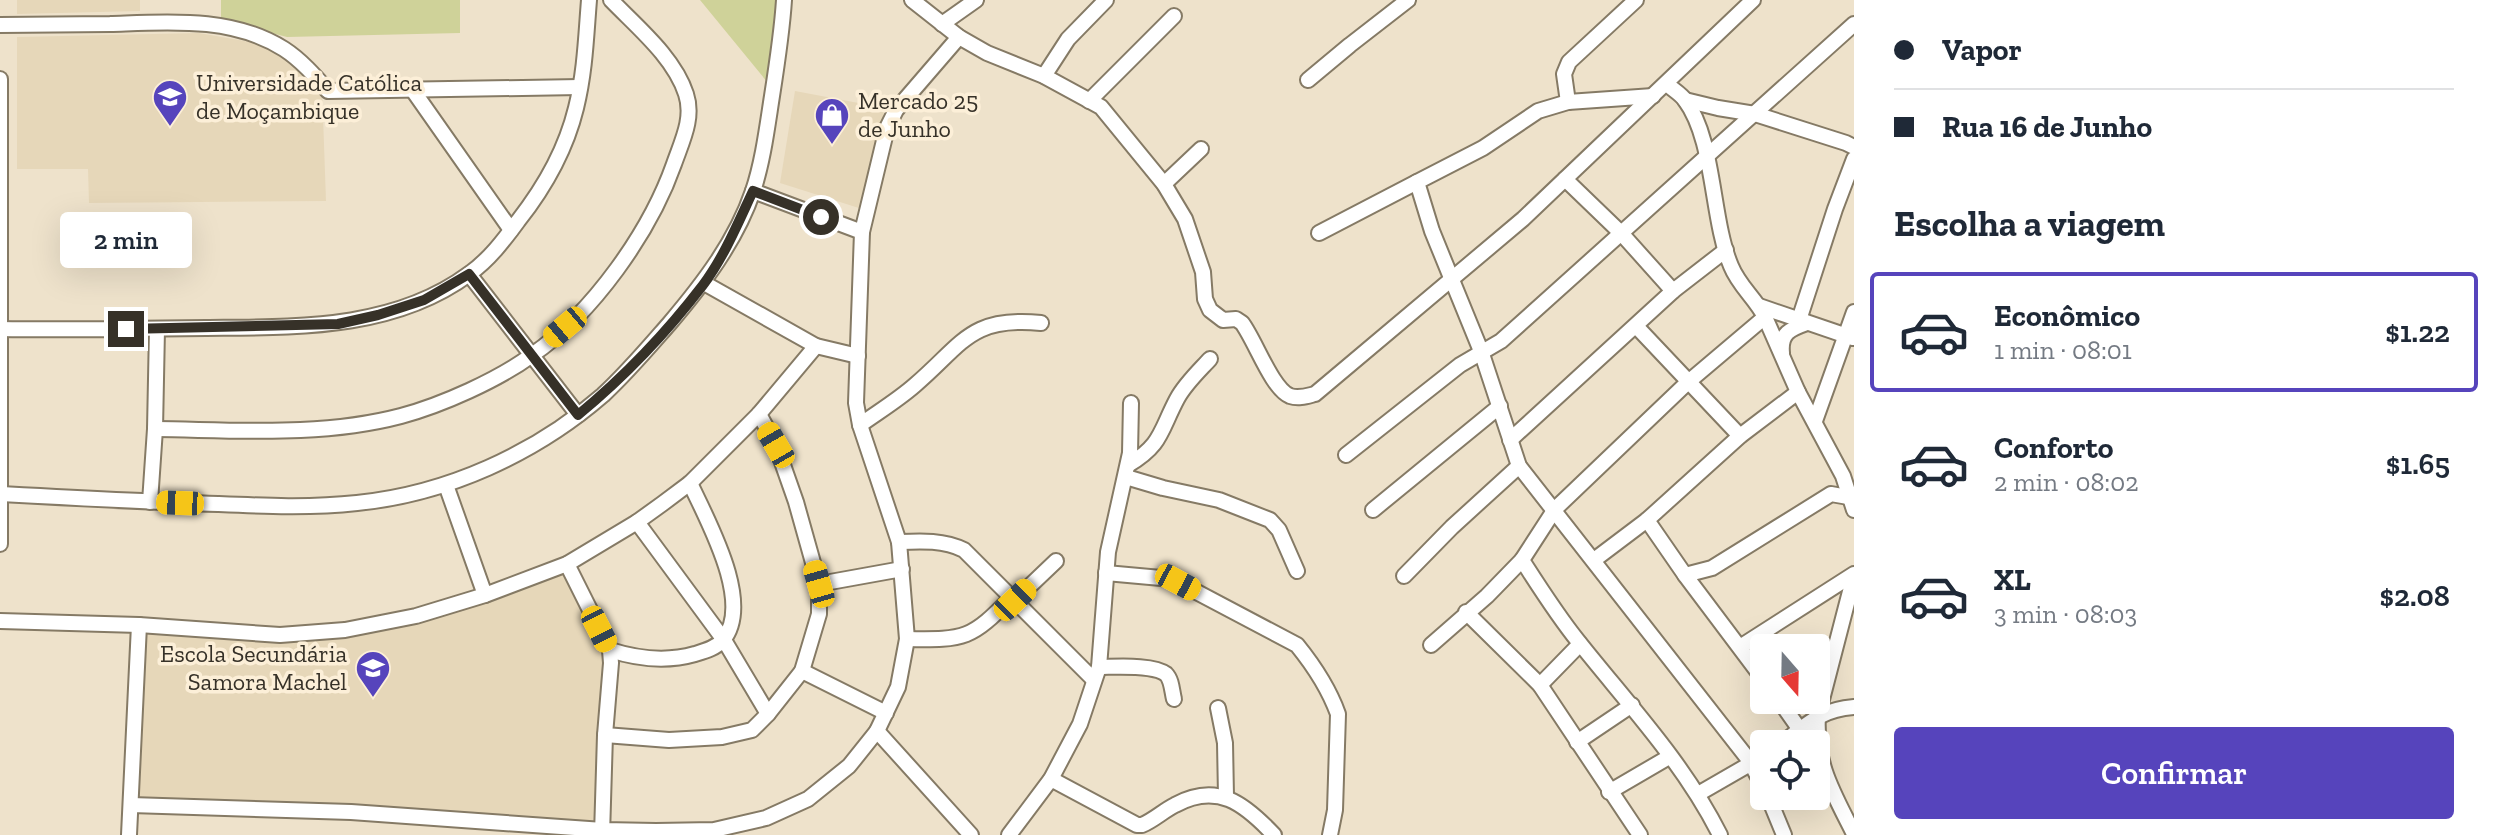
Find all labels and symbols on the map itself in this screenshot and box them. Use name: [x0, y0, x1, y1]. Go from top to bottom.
place label: Universidade Católica de Moçambique: [196, 68, 422, 125]
school or university icon: Universidade Católica de Moçambique: [151, 78, 189, 128]
place label: Mercado 25 de Junho: [858, 86, 978, 143]
shop icon: Mercado 25 de Junho: [813, 96, 851, 146]
route start: [803, 199, 839, 235]
callout: 2 min: [60, 213, 192, 269]
car: [539, 302, 591, 352]
route end: [108, 311, 144, 347]
car: [754, 418, 798, 472]
car: [156, 490, 204, 516]
car: [801, 558, 837, 610]
car: [1151, 560, 1205, 604]
car: [989, 575, 1041, 625]
car: [577, 602, 621, 656]
north arrow: [1750, 634, 1830, 714]
place label: Escola Secundária Samora Machel: [160, 639, 347, 696]
school or university icon: Escola Secundária Samora Machel: [354, 649, 392, 699]

